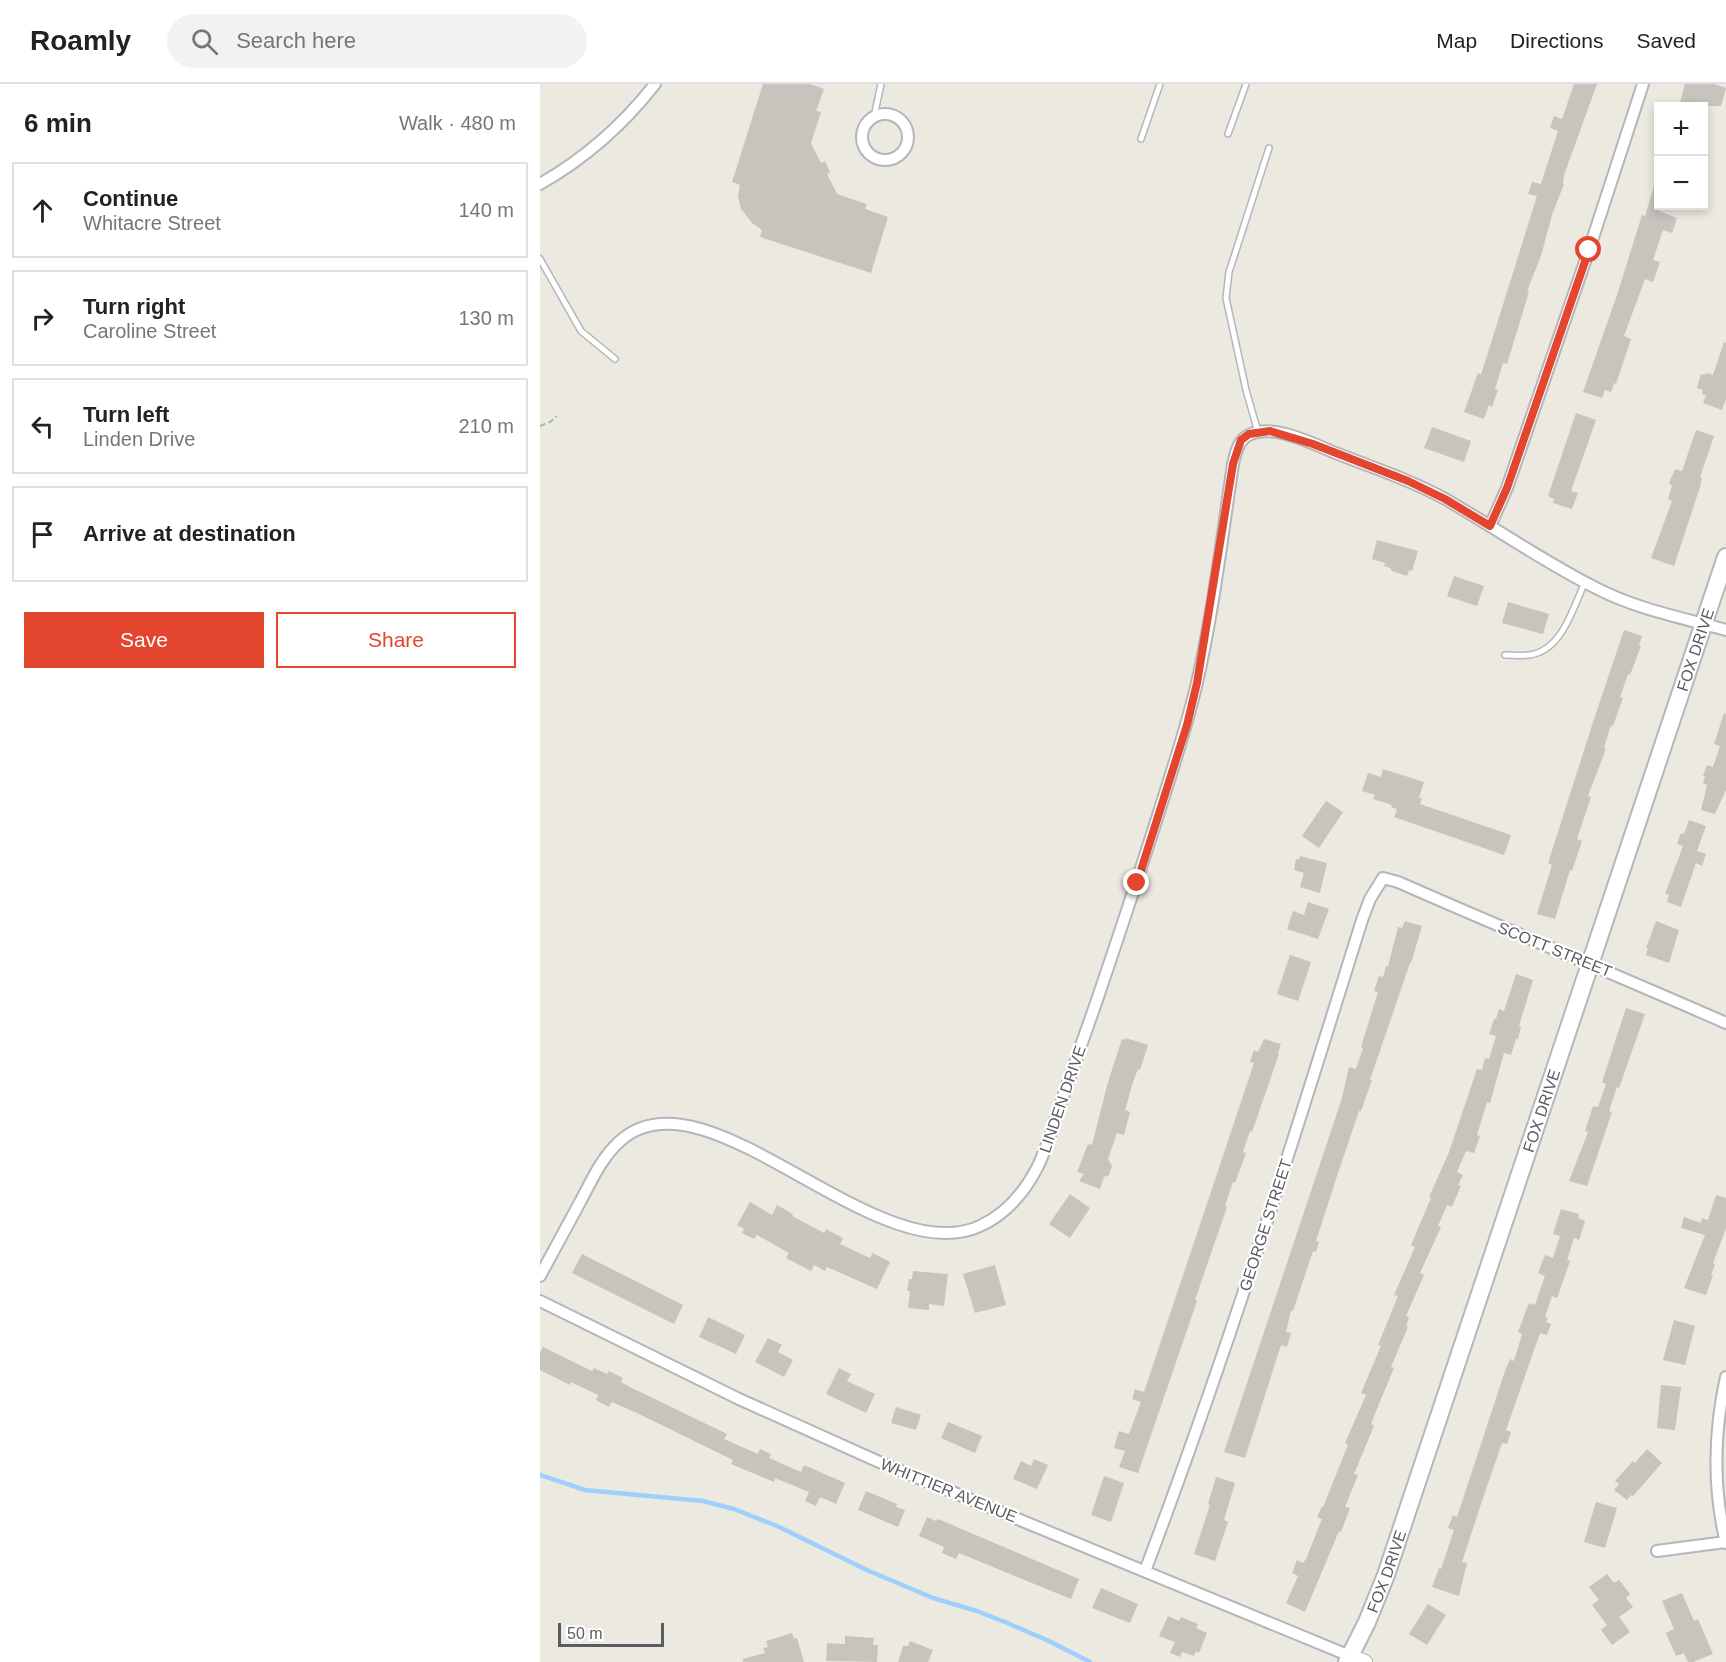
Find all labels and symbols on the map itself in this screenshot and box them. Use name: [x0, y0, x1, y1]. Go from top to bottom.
route start: [1575, 236, 1601, 262]
street label: FOX DRIVE: [1674, 606, 1717, 693]
route end: [1123, 869, 1149, 895]
street label: SCOTT STREET: [1495, 919, 1615, 980]
street label: LINDEN DRIVE: [1036, 1043, 1089, 1155]
street label: FOX DRIVE: [1520, 1067, 1563, 1154]
street label: GEORGE STREET: [1236, 1157, 1295, 1293]
street label: WHITTIER AVENUE: [878, 1455, 1019, 1526]
street label: FOX DRIVE: [1364, 1528, 1409, 1615]
scale bar: [558, 1620, 664, 1648]

